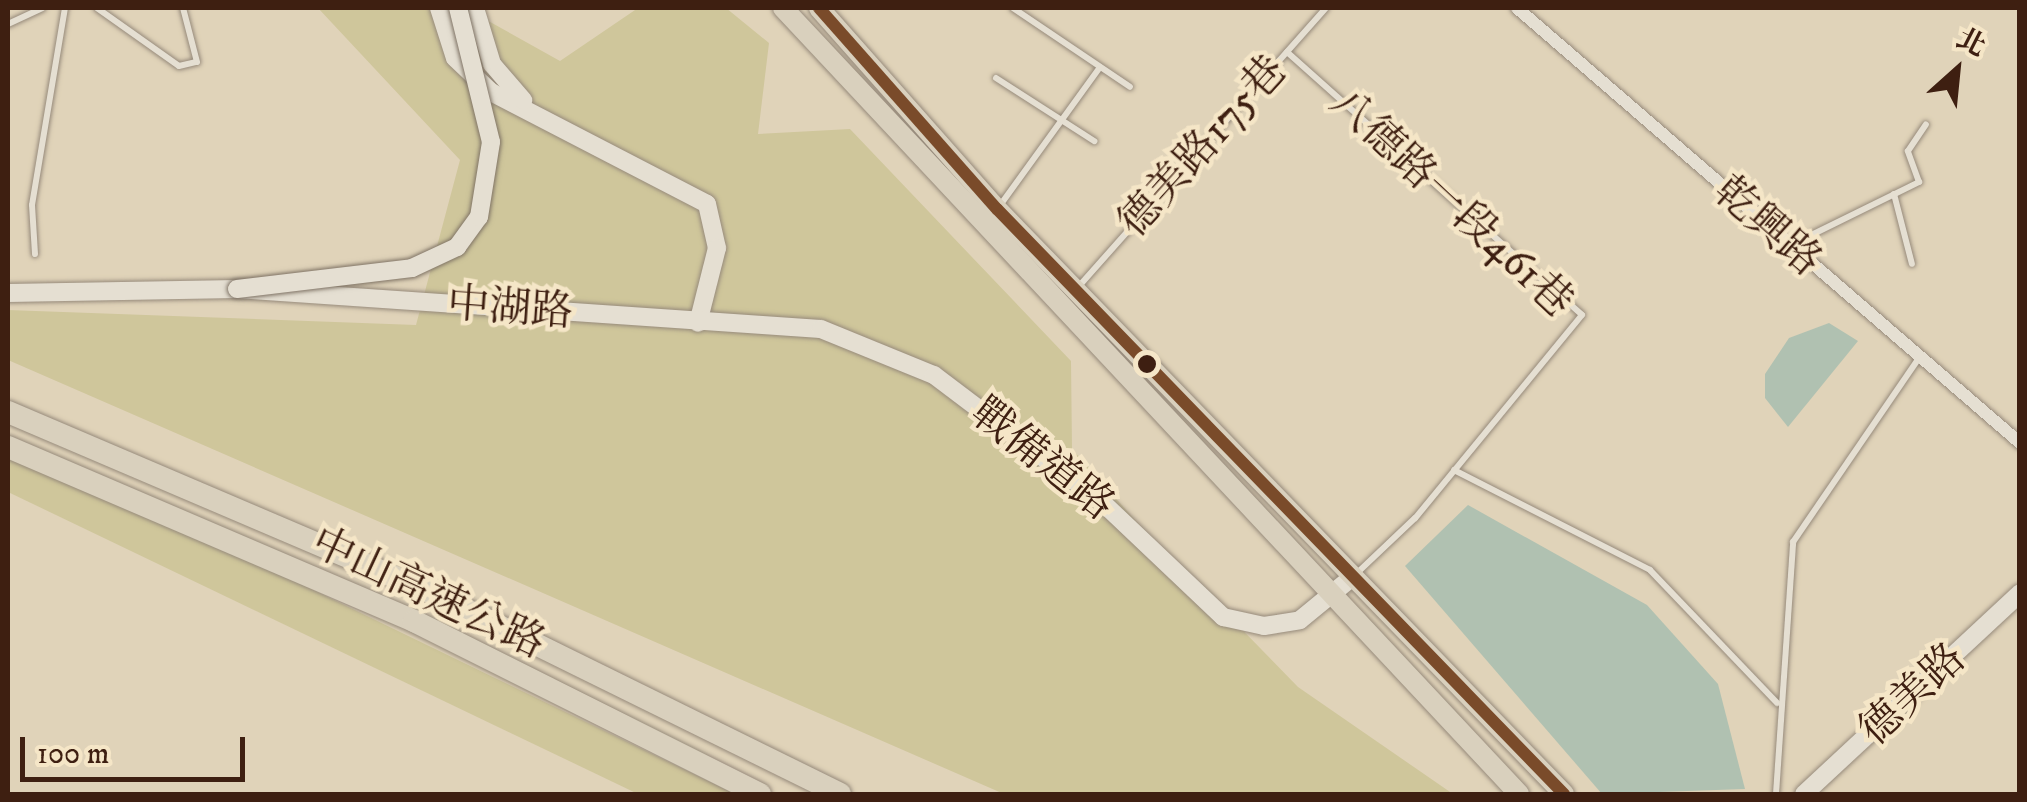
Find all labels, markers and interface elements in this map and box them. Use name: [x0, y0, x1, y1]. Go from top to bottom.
north arrow: [1907, 20, 2007, 120]
text: 北: [1950, 21, 1991, 65]
street label: 德美路175巷: [1109, 46, 1297, 248]
street label: 八德路一段461巷: [1319, 78, 1583, 328]
street label: 乾興路: [1703, 167, 1831, 287]
street label: 中湖路: [445, 279, 575, 339]
unlabelled marker: [1137, 354, 1157, 374]
street label: 戰備道路: [960, 388, 1124, 532]
street label: 中山高速公路: [303, 518, 553, 670]
street label: 德美路: [1850, 634, 1976, 756]
scale bar: [25, 717, 250, 779]
text: 100 m: [37, 736, 109, 773]

